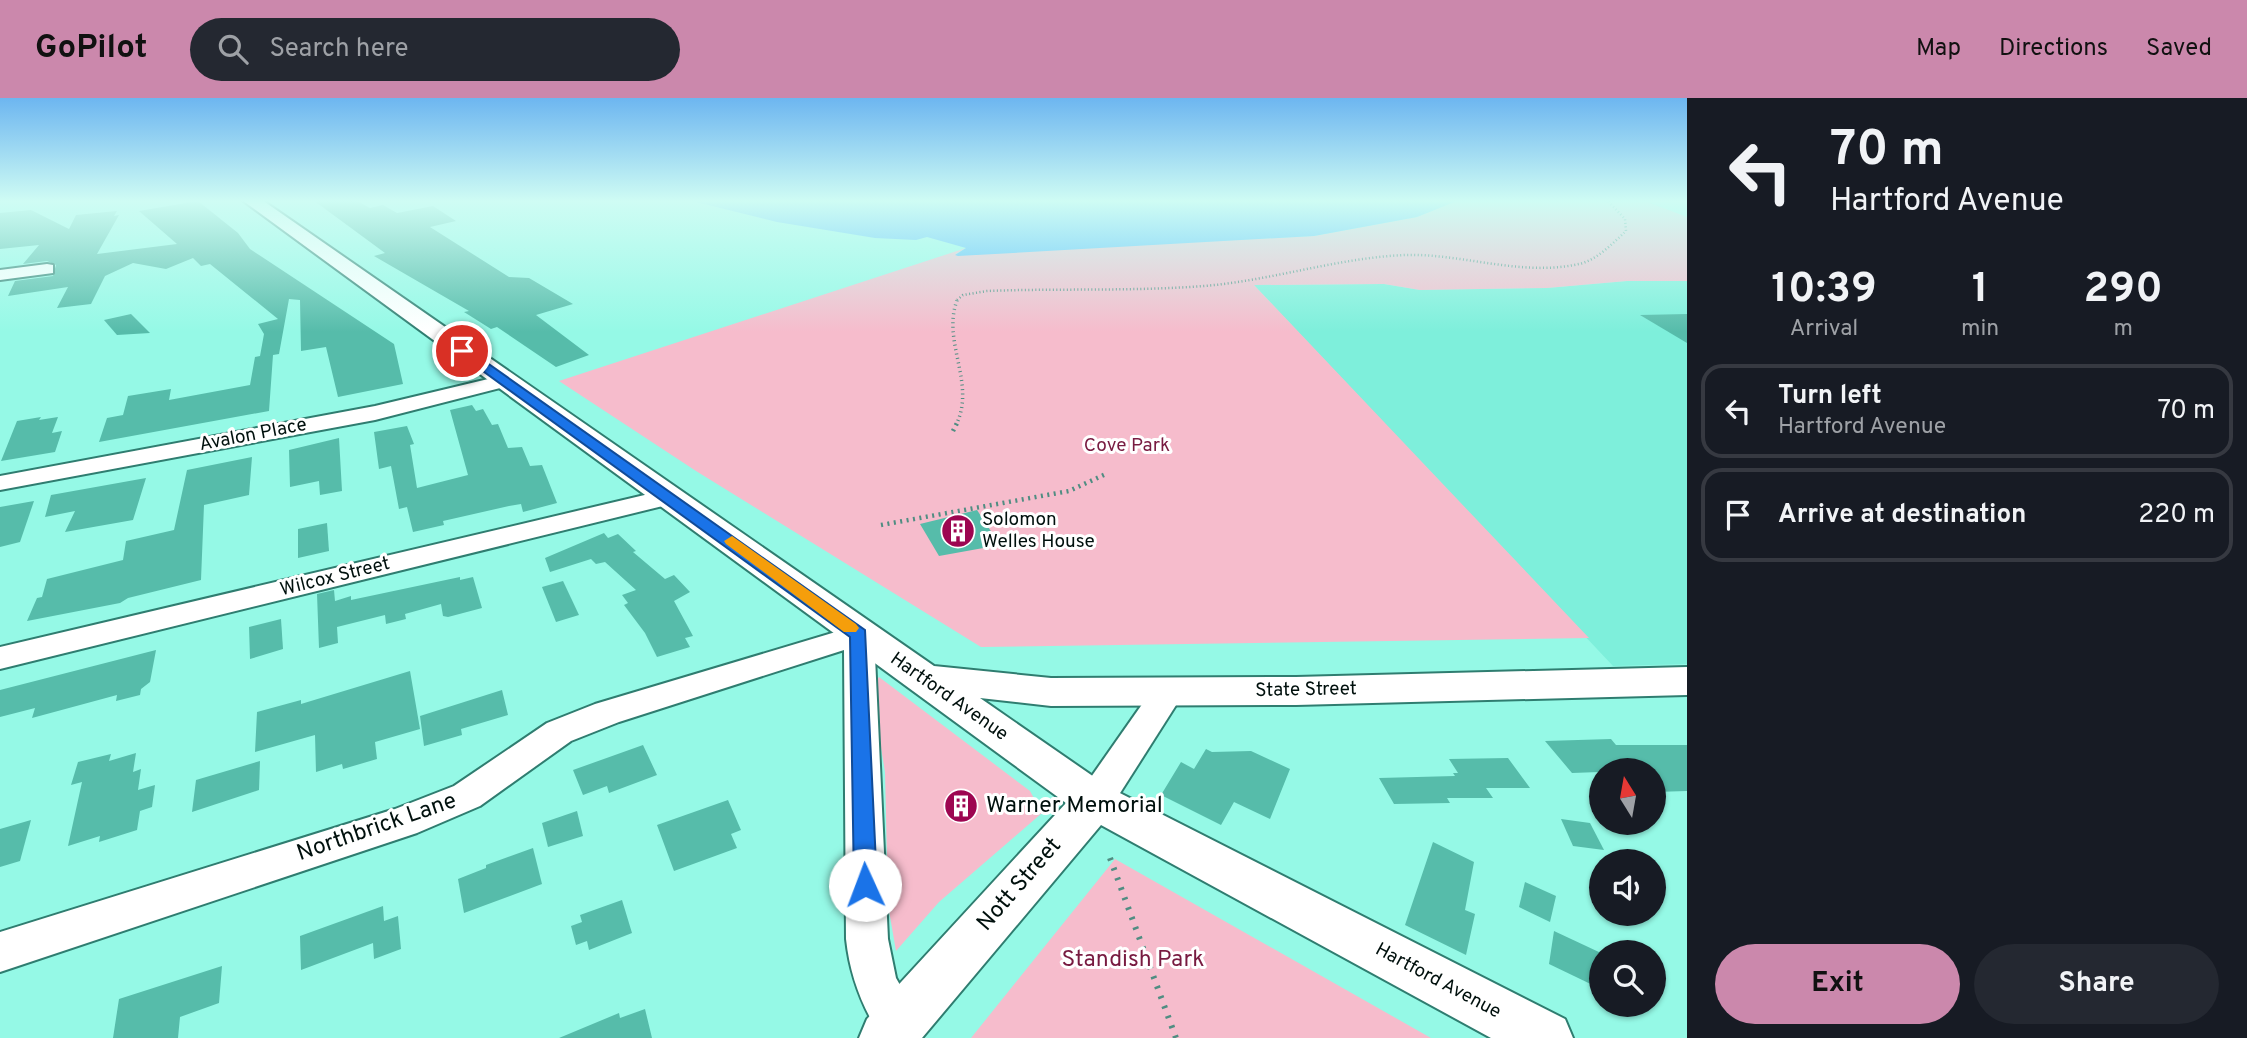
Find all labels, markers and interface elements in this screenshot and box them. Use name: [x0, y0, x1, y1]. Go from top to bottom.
search box: [190, 18, 680, 81]
text: GoPilot: [35, 28, 148, 70]
icon: search: [214, 30, 252, 68]
text: Search here: [270, 33, 408, 66]
text: Map: [1916, 34, 1961, 64]
text: Directions: [1999, 34, 2108, 64]
text: Saved: [2146, 34, 2212, 64]
text: 70 m: [1830, 121, 1944, 183]
icon: left: [1715, 126, 1806, 217]
text: Hartford Avenue: [1830, 182, 2064, 222]
text: 10:39: [1771, 264, 1877, 317]
text: 1: [1972, 264, 1989, 317]
text: 290: [2084, 264, 2163, 317]
text: Arrival: [1790, 315, 1858, 344]
text: min: [1961, 315, 1999, 344]
text: m: [2113, 315, 2133, 344]
pin: [432, 321, 492, 381]
icon: arrive: [443, 332, 481, 370]
text: Turn left: [1778, 380, 1882, 413]
icon: left: [1719, 392, 1757, 430]
text: 70 m: [2157, 395, 2215, 428]
street label: Avalon Place: [197, 413, 309, 457]
text: Hartford Avenue: [1778, 413, 1946, 442]
park label: Cove Park: [1084, 434, 1170, 458]
icon: arrive: [1719, 496, 1757, 534]
text: Arrive at destination: [1778, 499, 2026, 532]
text: 220 m: [2138, 499, 2215, 532]
place label: Solomon Welles House: [982, 508, 1095, 554]
building icon: Solomon Welles House: [939, 512, 977, 550]
street label: Wilcox Street: [278, 552, 392, 602]
street label: Hartford Avenue: [885, 647, 1013, 747]
street label: State Street: [1255, 677, 1357, 703]
north arrow: [1589, 758, 1666, 835]
map controls: [1589, 758, 1666, 1017]
street label: Northbrick Lane: [293, 787, 461, 869]
building icon: Warner Memorial: [942, 787, 980, 825]
place label: Warner Memorial: [986, 792, 1163, 821]
street label: Nott Street: [971, 832, 1069, 938]
position arrow: [828, 848, 902, 922]
button: sound: [1589, 849, 1666, 926]
street label: Hartford Avenue: [1371, 938, 1505, 1024]
button: search: [1589, 940, 1666, 1017]
button: Exit: [1715, 944, 1960, 1024]
button: Share: [1974, 944, 2219, 1024]
park label: Standish Park: [1061, 946, 1205, 975]

